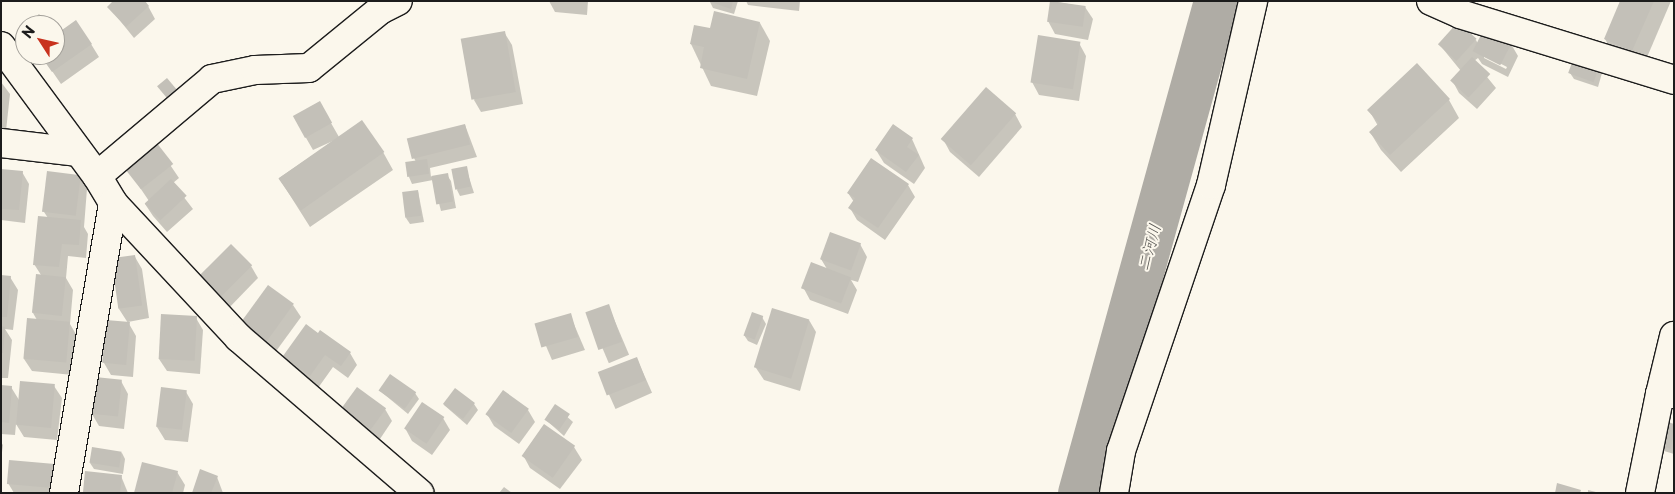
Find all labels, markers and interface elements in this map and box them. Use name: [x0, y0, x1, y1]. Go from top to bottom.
north arrow: [15, 15, 65, 65]
text: N: [16, 21, 40, 42]
water label: 二河川: [1133, 221, 1163, 273]

